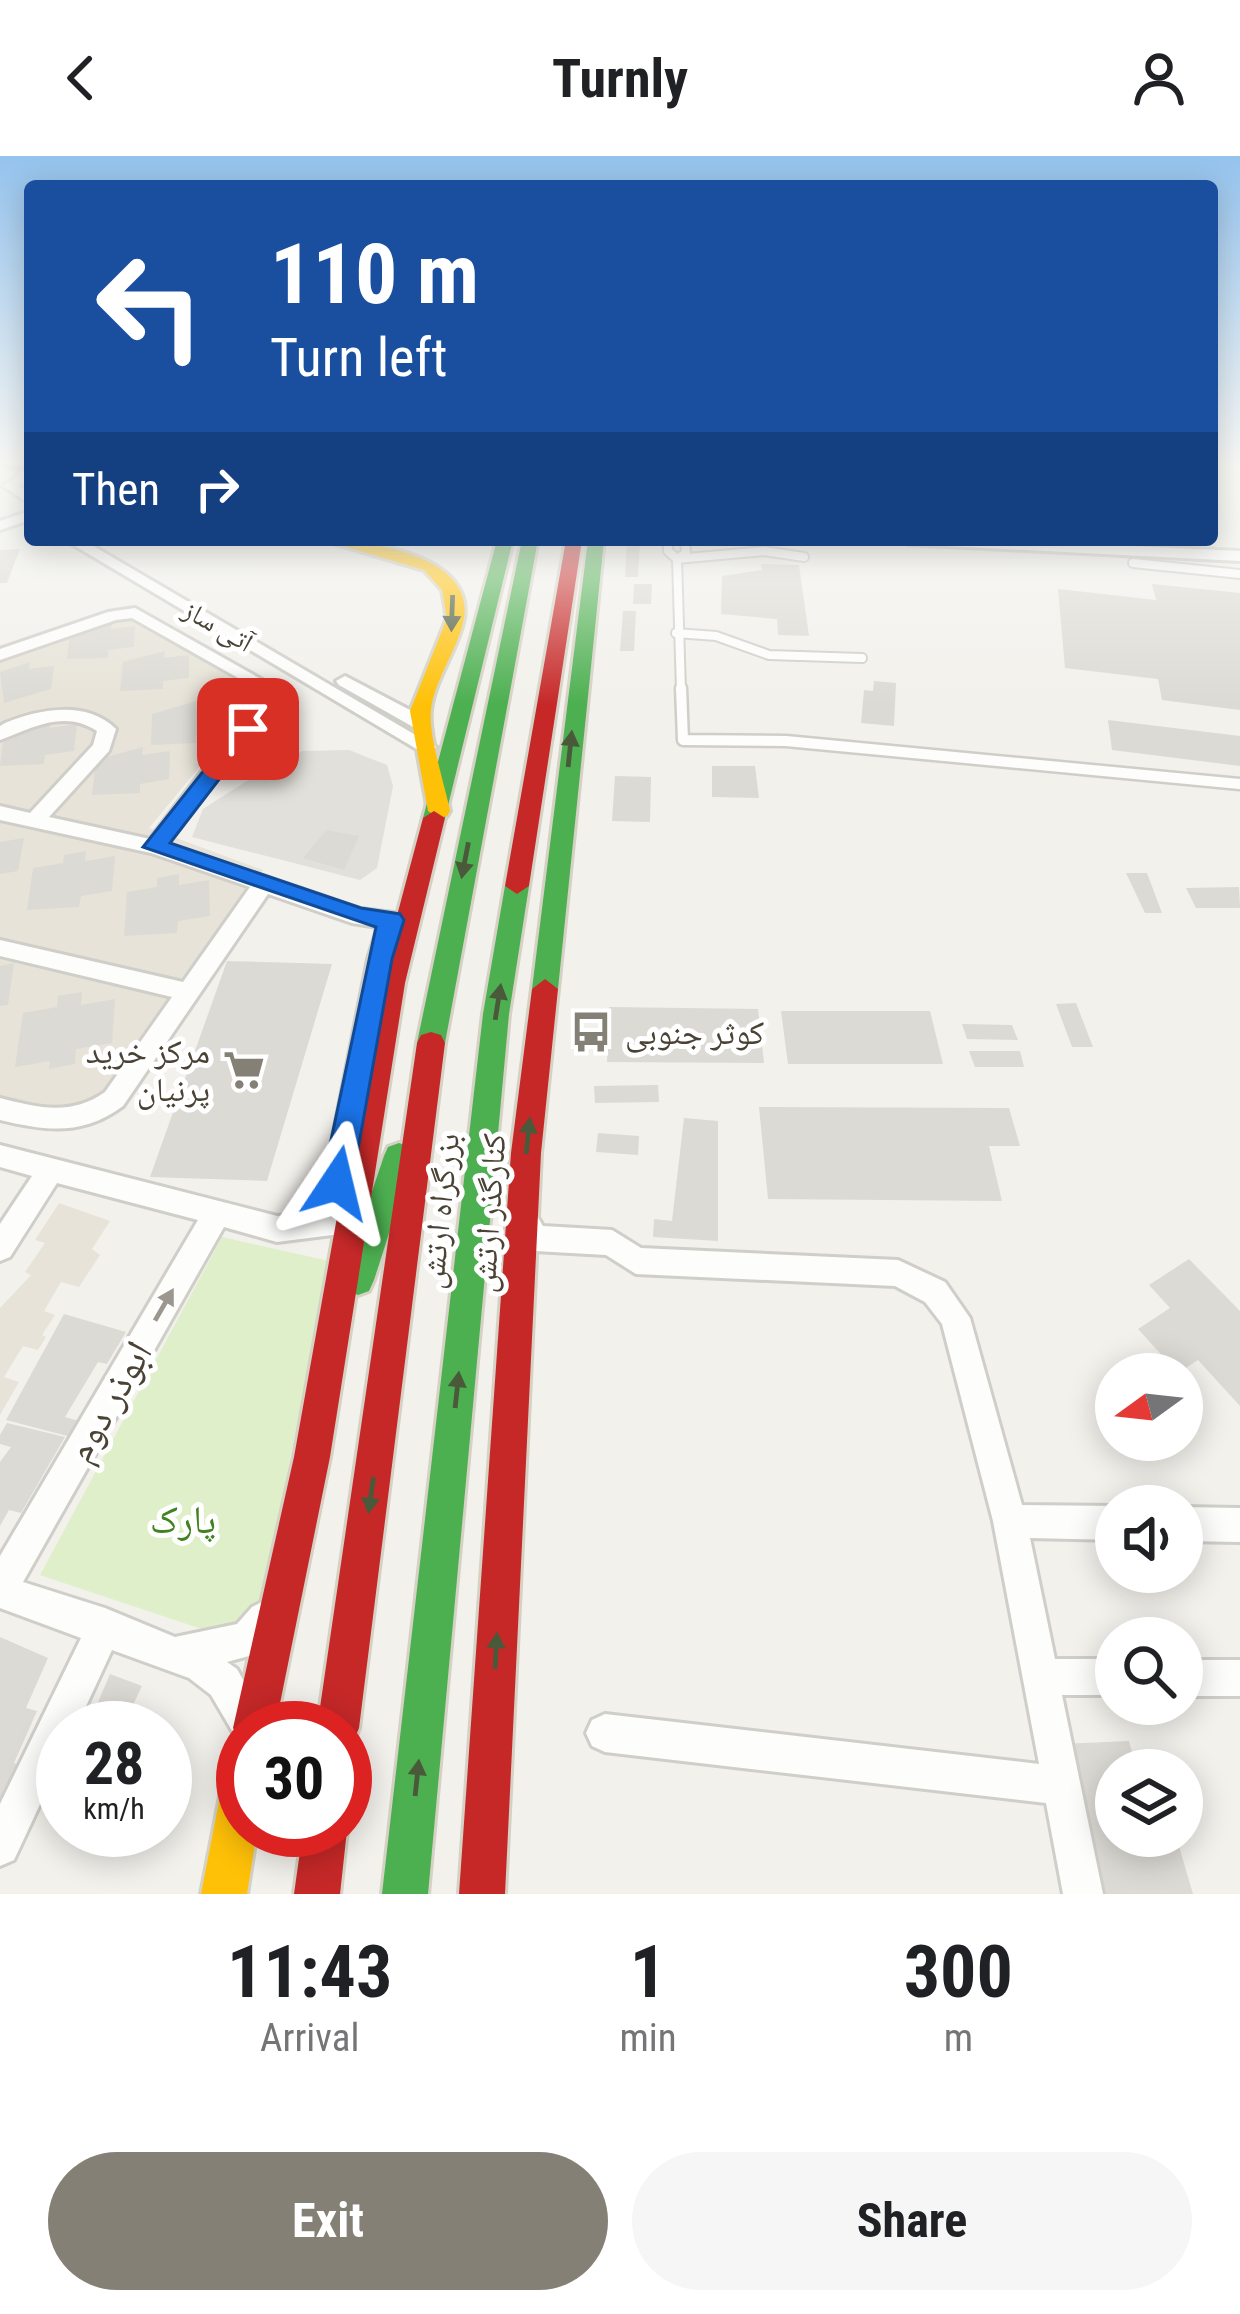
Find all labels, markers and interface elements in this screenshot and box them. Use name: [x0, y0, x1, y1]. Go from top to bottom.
icon: back: [48, 45, 114, 111]
icon: person: [1126, 45, 1192, 111]
text: Turnly: [552, 47, 688, 110]
text: 110 m: [270, 225, 479, 324]
icon: left: [72, 228, 228, 384]
text: Turn left: [270, 326, 447, 389]
icon: right: [184, 456, 250, 522]
text: Then: [72, 463, 160, 516]
street label: آتی ساز: [176, 593, 260, 659]
one-way arrow: [442, 595, 461, 633]
pin: [197, 678, 299, 780]
icon: arrive: [215, 696, 281, 762]
one-way arrow: [561, 730, 580, 767]
one-way arrow: [455, 842, 474, 880]
one-way arrow: [489, 983, 508, 1020]
bus stop icon: کوثر جنوبی: [568, 1009, 614, 1055]
place label: کوثر جنوبی: [625, 1013, 764, 1053]
place label: مرکز خرید پرنیان: [86, 1032, 210, 1110]
supermarket icon: مرکز خرید پرنیان: [221, 1047, 267, 1093]
one-way arrow: [519, 1117, 538, 1155]
position arrow: [274, 1120, 400, 1246]
street label: بزرگراه ارتش: [412, 1131, 468, 1291]
street label: کنارگذر ارتش: [463, 1132, 515, 1294]
one-way arrow: [152, 1289, 173, 1322]
street label: ابوذر دوم: [56, 1333, 164, 1472]
north arrow: [1095, 1353, 1203, 1461]
map controls: [1095, 1353, 1203, 1857]
one-way arrow: [448, 1371, 467, 1408]
one-way arrow: [361, 1477, 380, 1515]
button: sound: [1095, 1485, 1203, 1593]
park label: پارک: [150, 1497, 216, 1543]
button: search: [1095, 1617, 1203, 1725]
one-way arrow: [487, 1632, 506, 1669]
speed limit sign: 30: [216, 1701, 372, 1857]
text: 28: [84, 1728, 144, 1799]
button: layers: [1095, 1749, 1203, 1857]
one-way arrow: [408, 1759, 427, 1796]
text: km/h: [83, 1791, 145, 1826]
text: 11:43: [227, 1930, 392, 2015]
text: 1: [630, 1930, 666, 2015]
text: 300: [904, 1930, 1013, 2015]
text: Arrival: [260, 2015, 359, 2061]
text: min: [619, 2015, 677, 2061]
text: m: [944, 2015, 973, 2061]
button: Exit: [48, 2152, 608, 2290]
button: Share: [632, 2152, 1192, 2290]

